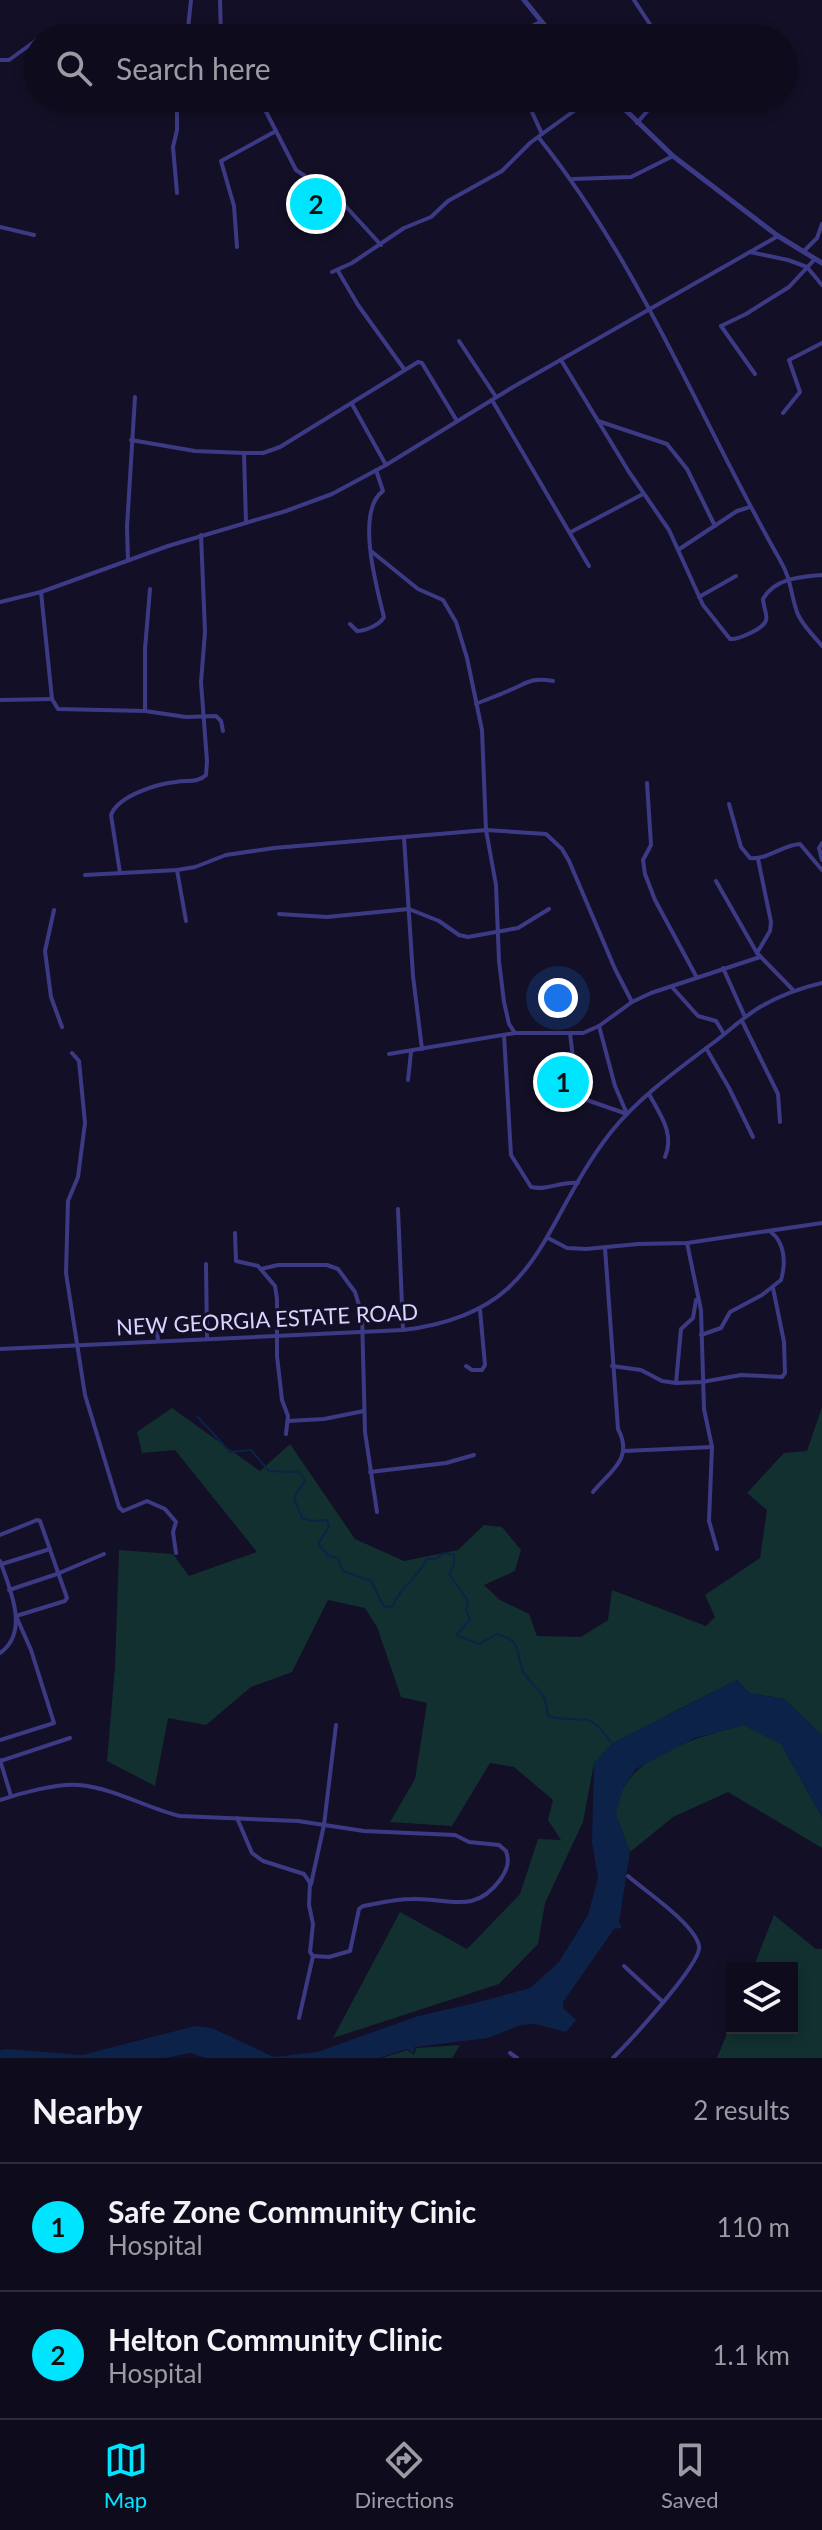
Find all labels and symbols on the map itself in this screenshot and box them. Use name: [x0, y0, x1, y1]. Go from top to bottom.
pin: 2: [290, 174, 342, 234]
your location: [538, 978, 578, 1018]
pin: 1: [537, 1052, 589, 1112]
street label: NEW GEORGIA ESTATE ROAD: [115, 1298, 419, 1340]

